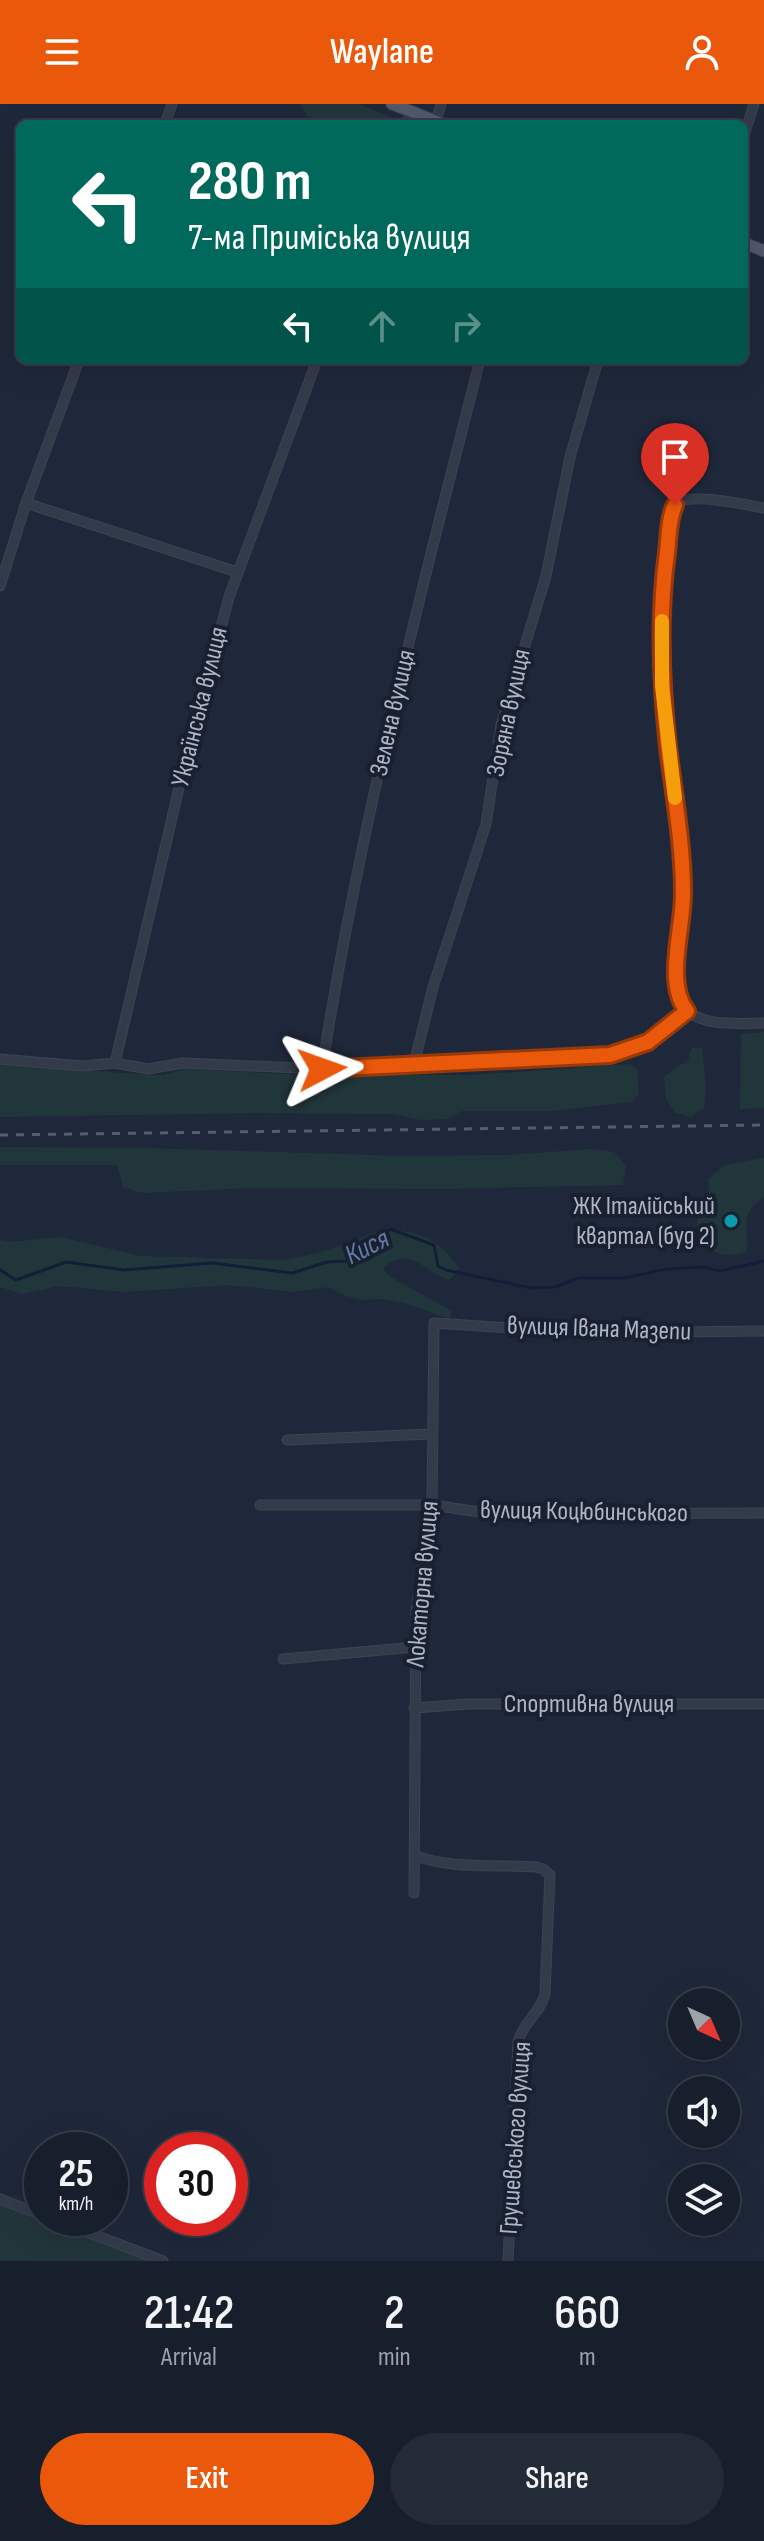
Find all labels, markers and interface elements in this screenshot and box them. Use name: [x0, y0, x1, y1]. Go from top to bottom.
icon: menu: [40, 30, 84, 74]
icon: person: [680, 30, 724, 74]
text: Waylane: [330, 31, 434, 74]
text: 280 m: [188, 149, 311, 216]
icon: left: [56, 152, 160, 256]
text: 7-ма Приміська вулиця: [188, 217, 471, 260]
icon: left: [276, 304, 320, 348]
icon: ahead: [360, 304, 404, 348]
icon: right: [444, 304, 488, 348]
pin: [641, 423, 709, 505]
icon: arrive: [653, 435, 697, 479]
street label: Українська вулиця: [165, 624, 235, 790]
street label: Зоряна вулиця: [480, 646, 538, 780]
street label: Зелена вулиця: [363, 647, 423, 779]
position arrow: [280, 1027, 364, 1111]
place label: ЖК Італійський квартал (буд 2): [573, 1191, 715, 1252]
marker: ЖК Італійський квартал (буд 2): [722, 1212, 740, 1230]
water label: Кися: [339, 1222, 395, 1272]
street label: вулиця Івана Мазепи: [506, 1310, 692, 1348]
street label: вулиця Коцюбинського: [480, 1495, 688, 1529]
street label: Локаторна вулиця: [400, 1500, 446, 1669]
street label: Спортивна вулиця: [504, 1689, 674, 1720]
north arrow: [668, 1988, 740, 2060]
map controls: [668, 1988, 740, 2236]
street label: Грушевського вулиця: [494, 2041, 538, 2235]
button: sound: [668, 2076, 740, 2148]
speed limit sign: 30: [144, 2132, 248, 2236]
text: 25: [58, 2150, 94, 2198]
button: layers: [668, 2164, 740, 2236]
text: km/h: [59, 2192, 93, 2216]
text: 21:42: [144, 2285, 234, 2342]
text: 2: [384, 2285, 405, 2342]
text: 660: [554, 2285, 620, 2342]
text: Arrival: [161, 2342, 217, 2373]
text: min: [378, 2342, 411, 2373]
text: m: [579, 2342, 596, 2373]
button: Exit: [40, 2433, 374, 2525]
button: Share: [390, 2433, 724, 2525]

